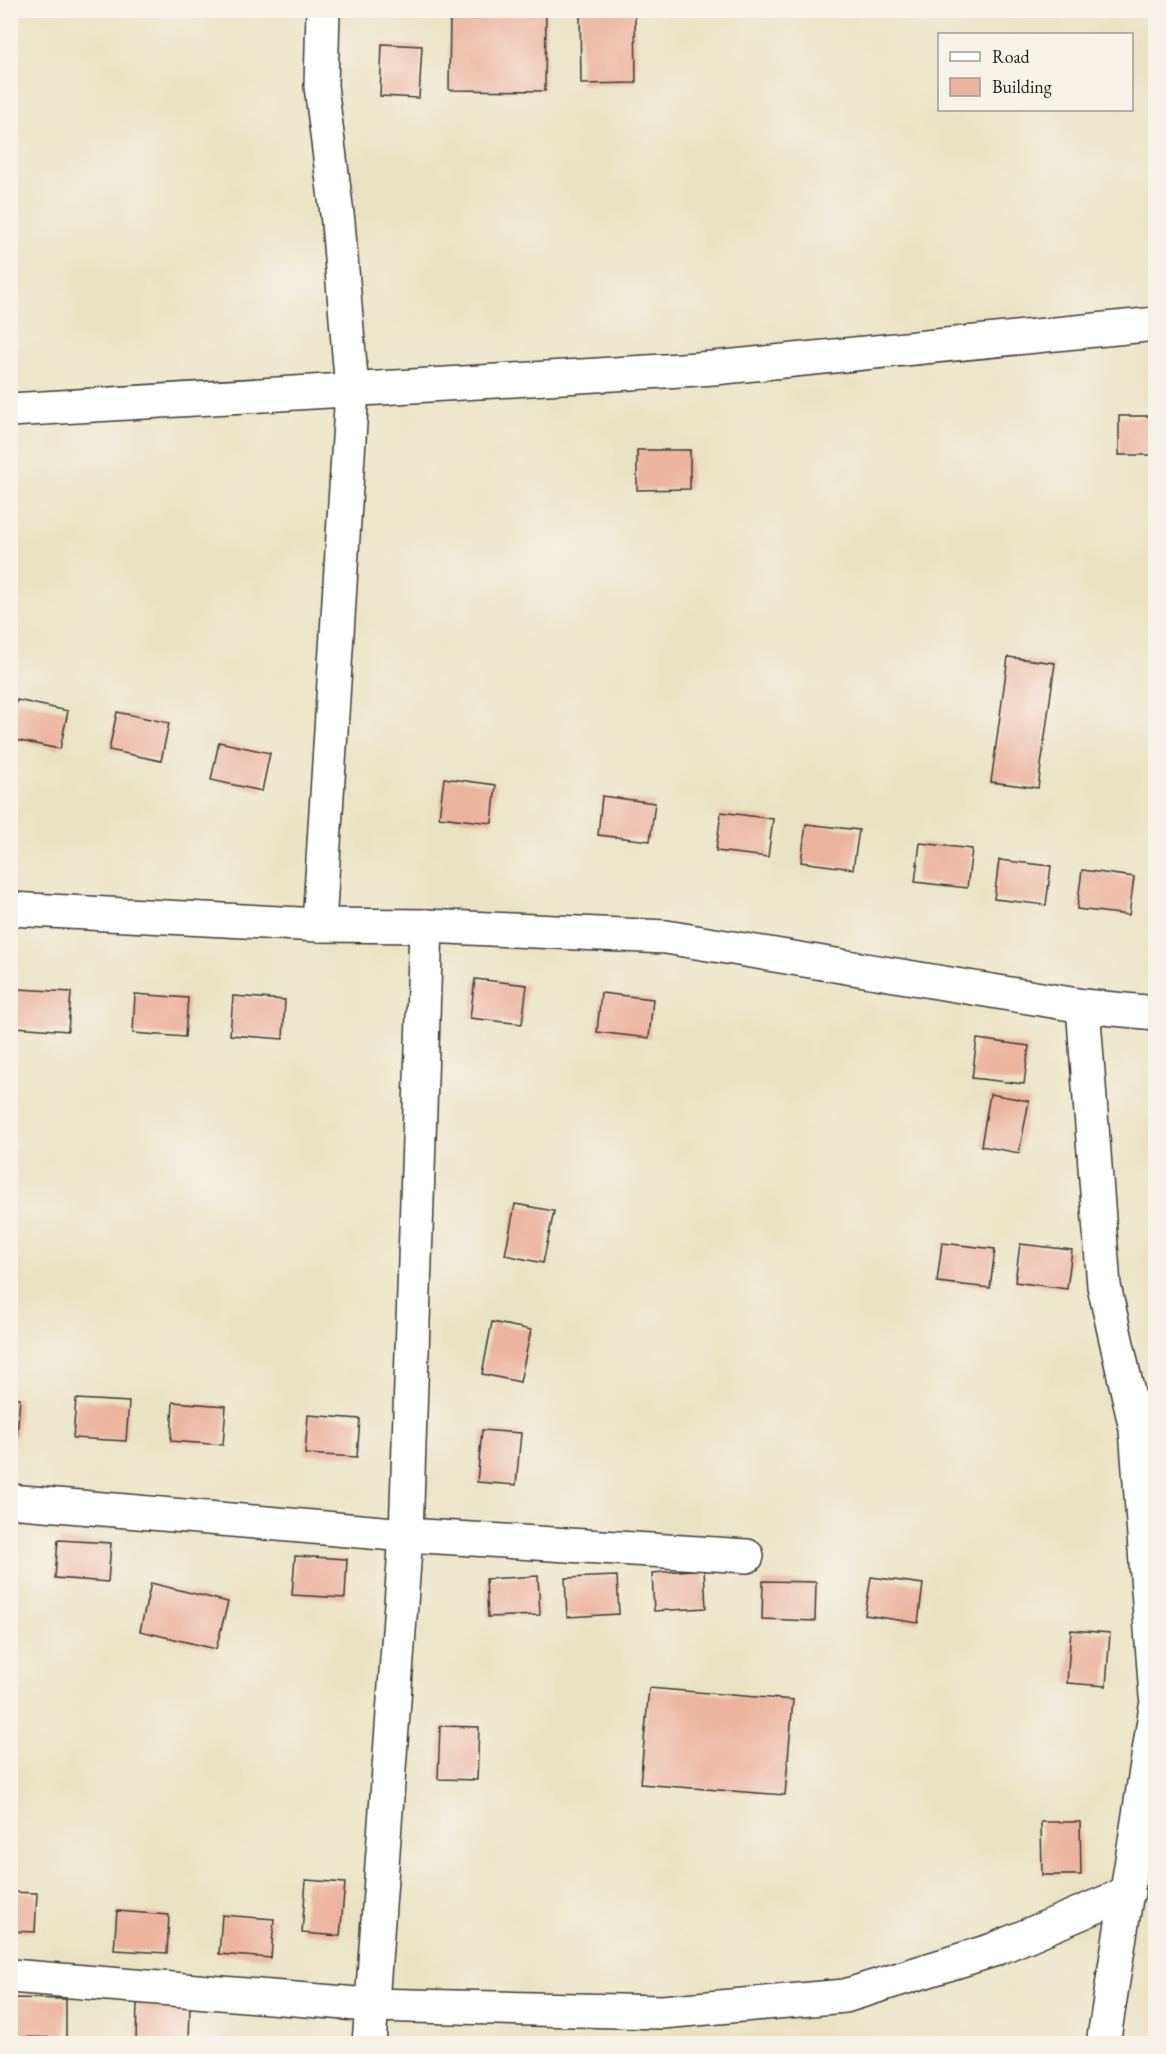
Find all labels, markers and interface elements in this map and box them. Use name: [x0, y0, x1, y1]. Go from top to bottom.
legend: [938, 33, 1133, 111]
text: Road: [992, 45, 1031, 68]
text: Building: [992, 75, 1052, 98]

